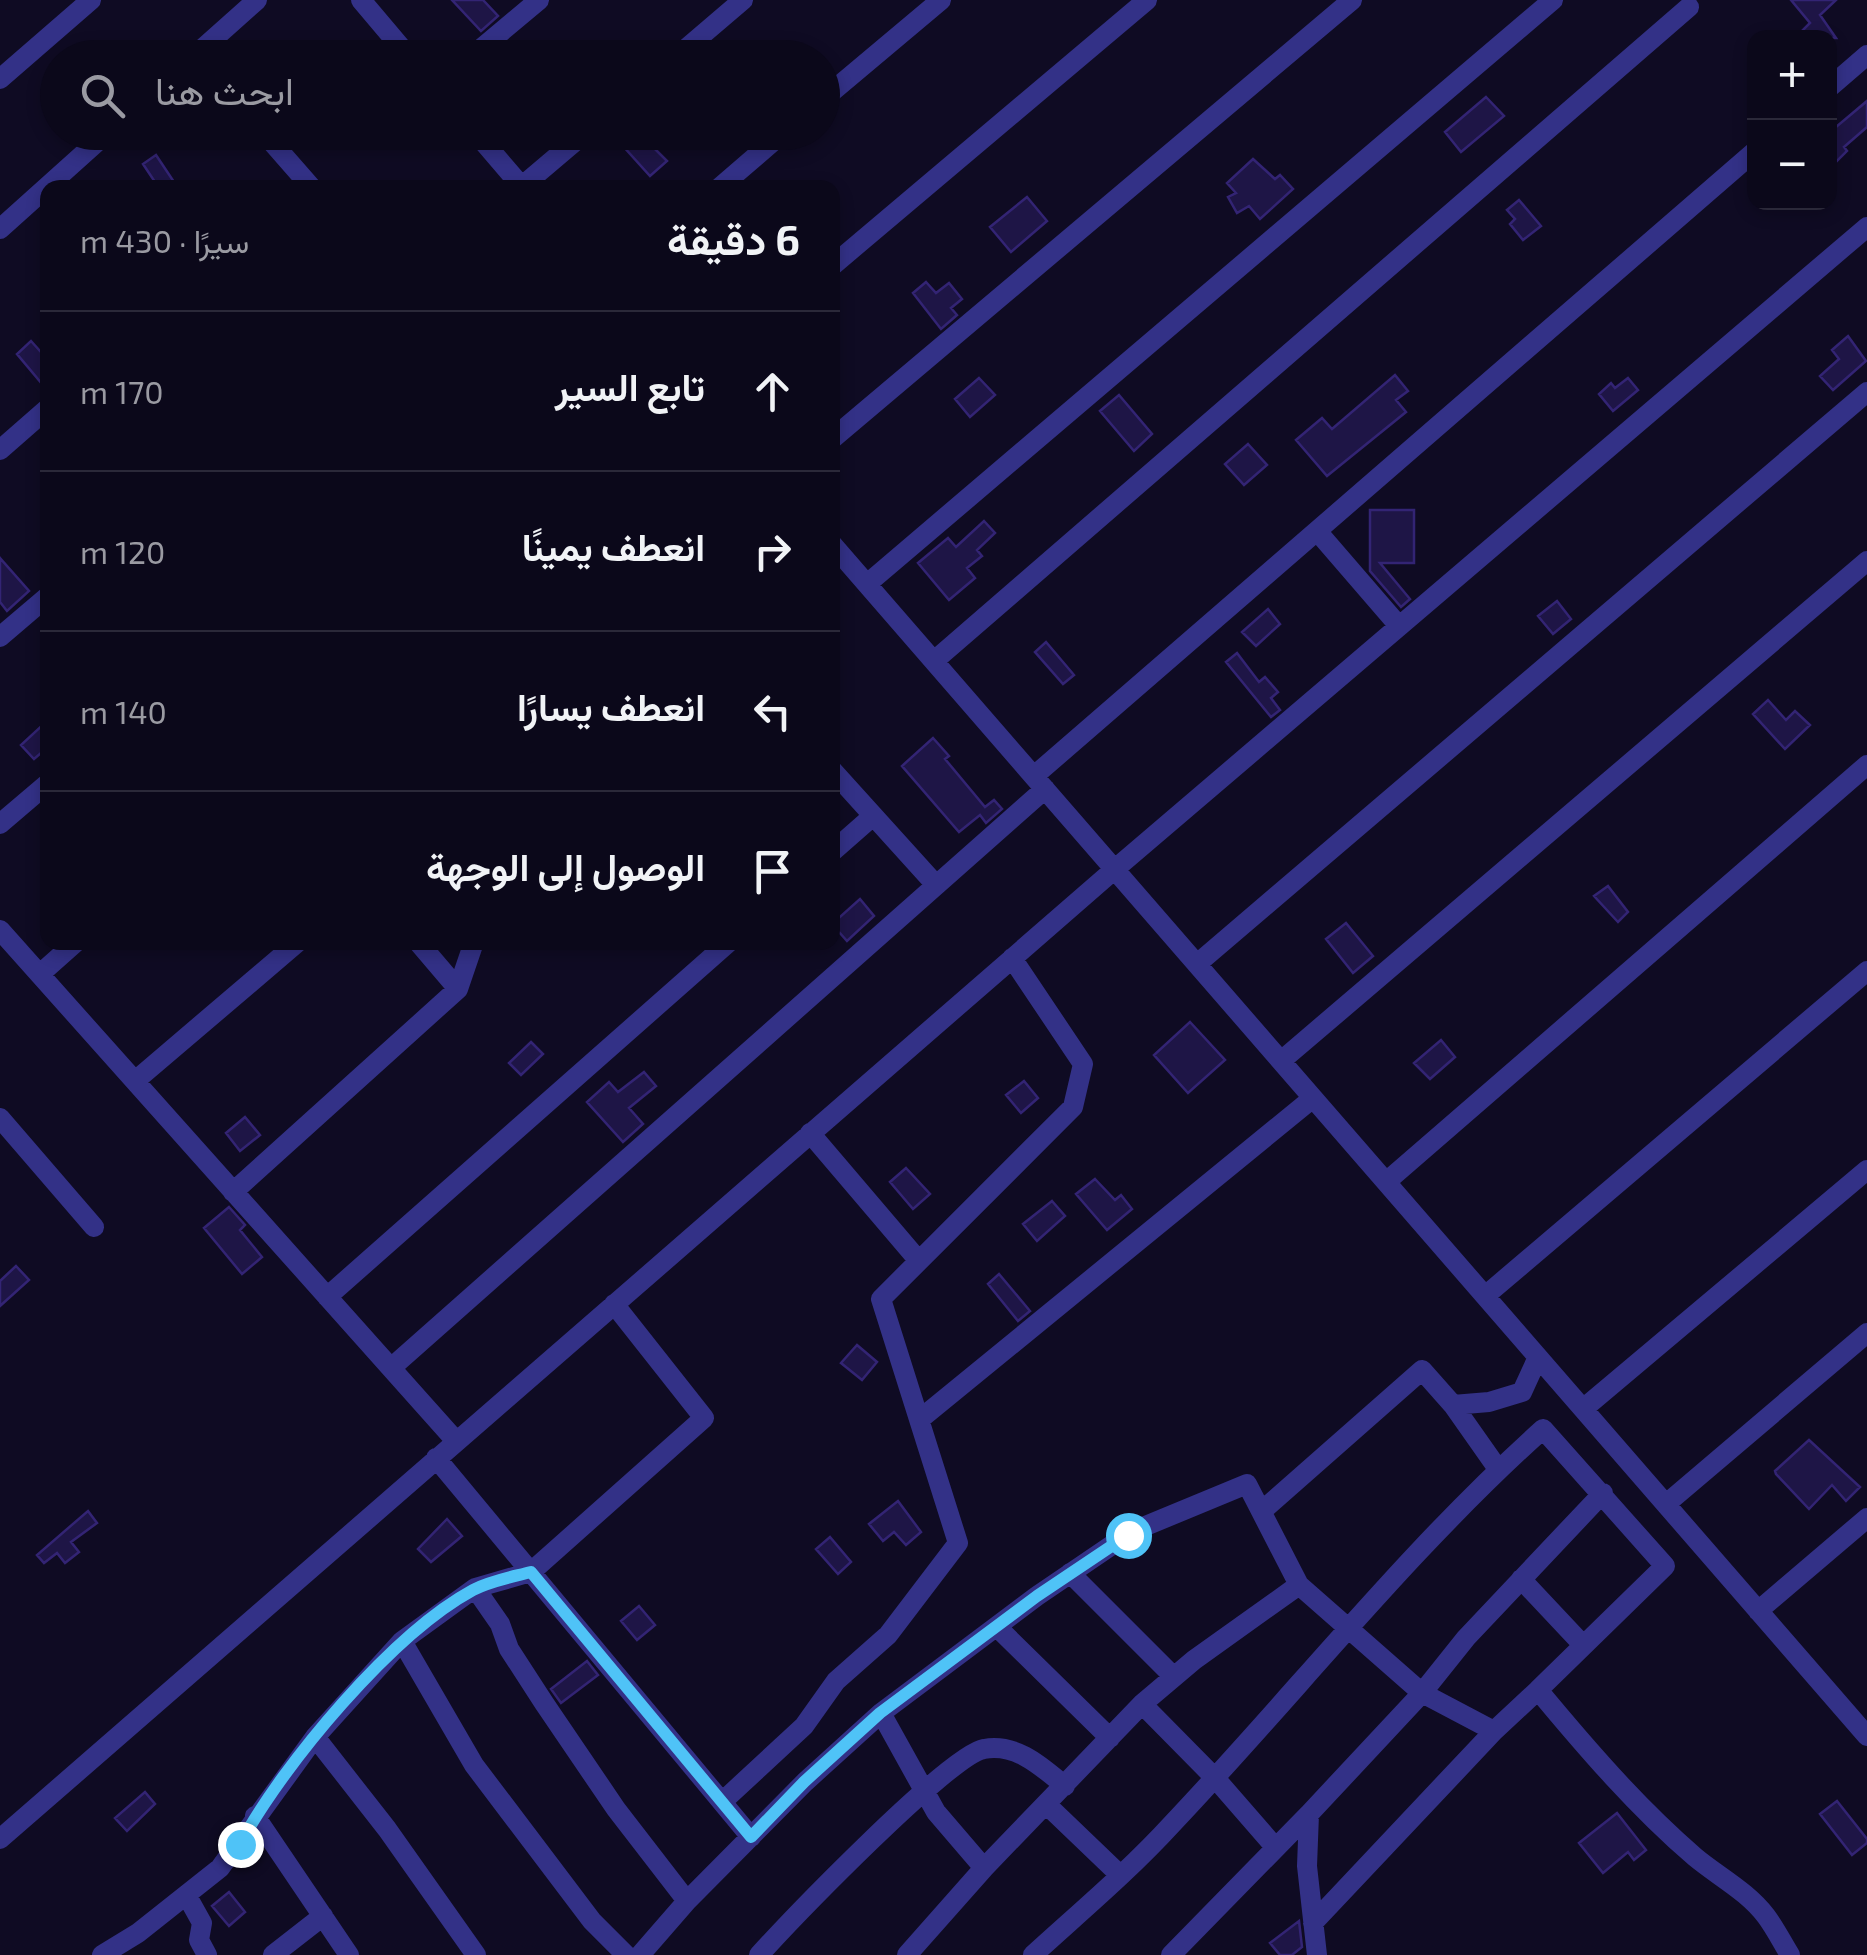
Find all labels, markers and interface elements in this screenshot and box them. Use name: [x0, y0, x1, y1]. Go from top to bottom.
map controls: [1747, 30, 1837, 210]
button: +: [1747, 30, 1837, 120]
search box: [40, 40, 840, 150]
text: ابحث هنا: [155, 67, 294, 113]
icon: search: [75, 68, 130, 123]
button: −: [1747, 120, 1837, 210]
text: 6 دقيقة: [667, 213, 800, 263]
text: سيرًا · 430 m: [80, 221, 249, 259]
text: تابع السير: [555, 363, 705, 409]
icon: ahead: [745, 364, 800, 419]
text: 170 m: [80, 372, 164, 410]
text: انعطف يمينًا: [522, 523, 705, 569]
icon: right: [745, 524, 800, 579]
text: 120 m: [80, 532, 165, 570]
text: انعطف يسارًا: [517, 683, 705, 729]
icon: left: [745, 684, 800, 739]
text: 140 m: [80, 692, 167, 730]
text: الوصول إلى الوجهة: [426, 843, 705, 889]
icon: arrive: [745, 844, 800, 899]
route start: [1106, 1513, 1152, 1559]
route end: [218, 1822, 264, 1868]

